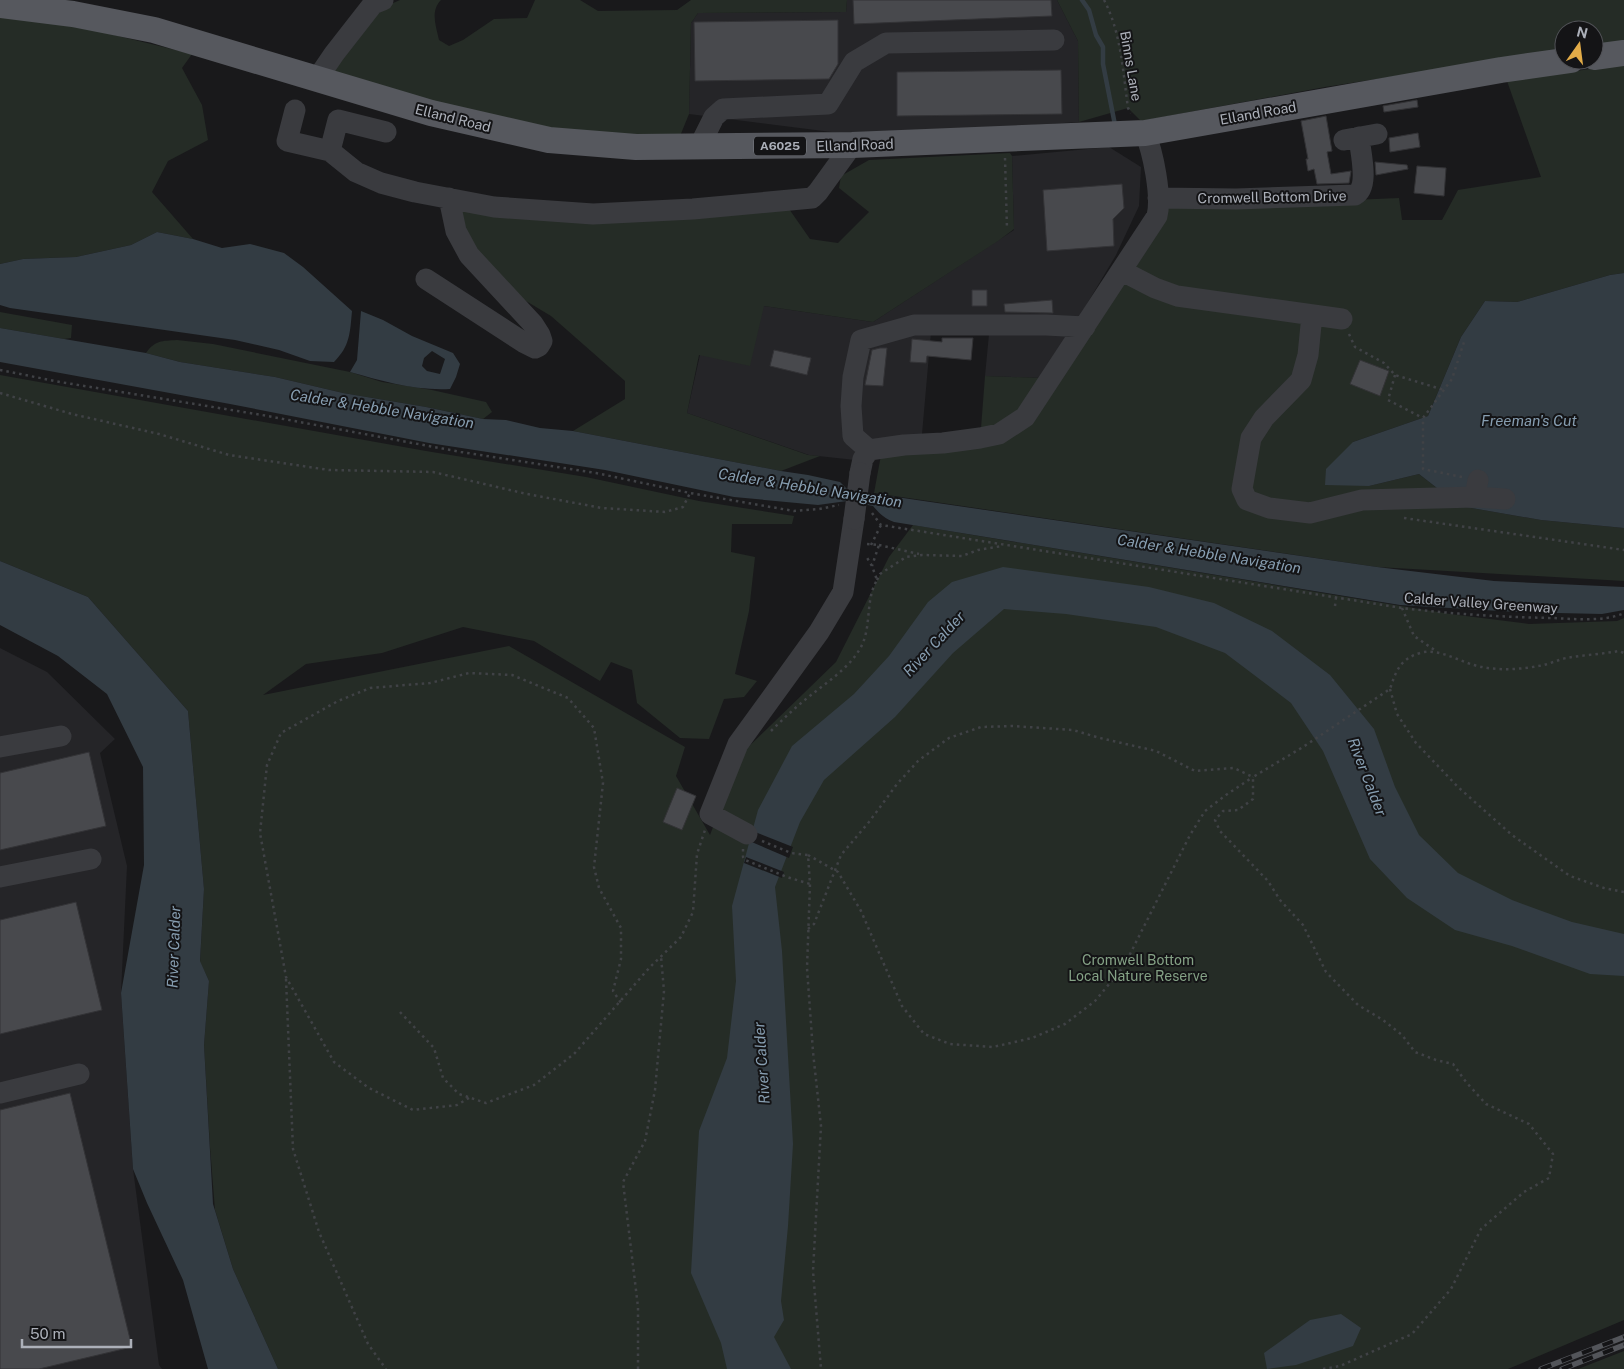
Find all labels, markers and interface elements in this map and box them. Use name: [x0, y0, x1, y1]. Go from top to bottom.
north arrow: [1554, 20, 1604, 70]
text: N: [1575, 23, 1589, 41]
street label: Binns Lane: [1117, 30, 1145, 102]
street label: Elland Road: [1218, 98, 1298, 128]
street label: Elland Road: [413, 101, 493, 135]
road number: A6025: [754, 136, 806, 156]
street label: Elland Road: [816, 136, 894, 154]
street label: Cromwell Bottom Drive: [1197, 188, 1347, 206]
water label: Calder & Hebble Navigation: [289, 386, 475, 431]
water label: Freeman's Cut: [1481, 412, 1577, 429]
water label: Calder & Hebble Navigation: [717, 465, 903, 510]
water label: Calder & Hebble Navigation: [1116, 531, 1302, 576]
street label: Calder Valley Greenway: [1404, 590, 1559, 616]
water label: River Calder: [899, 607, 968, 680]
water label: River Calder: [1345, 735, 1390, 819]
water label: River Calder: [164, 905, 183, 988]
park label: Cromwell Bottom Local Nature Reserve: [1068, 952, 1208, 984]
water label: River Calder: [750, 1021, 773, 1105]
scale bar: [22, 1316, 131, 1348]
text: 50 m: [30, 1325, 65, 1342]

